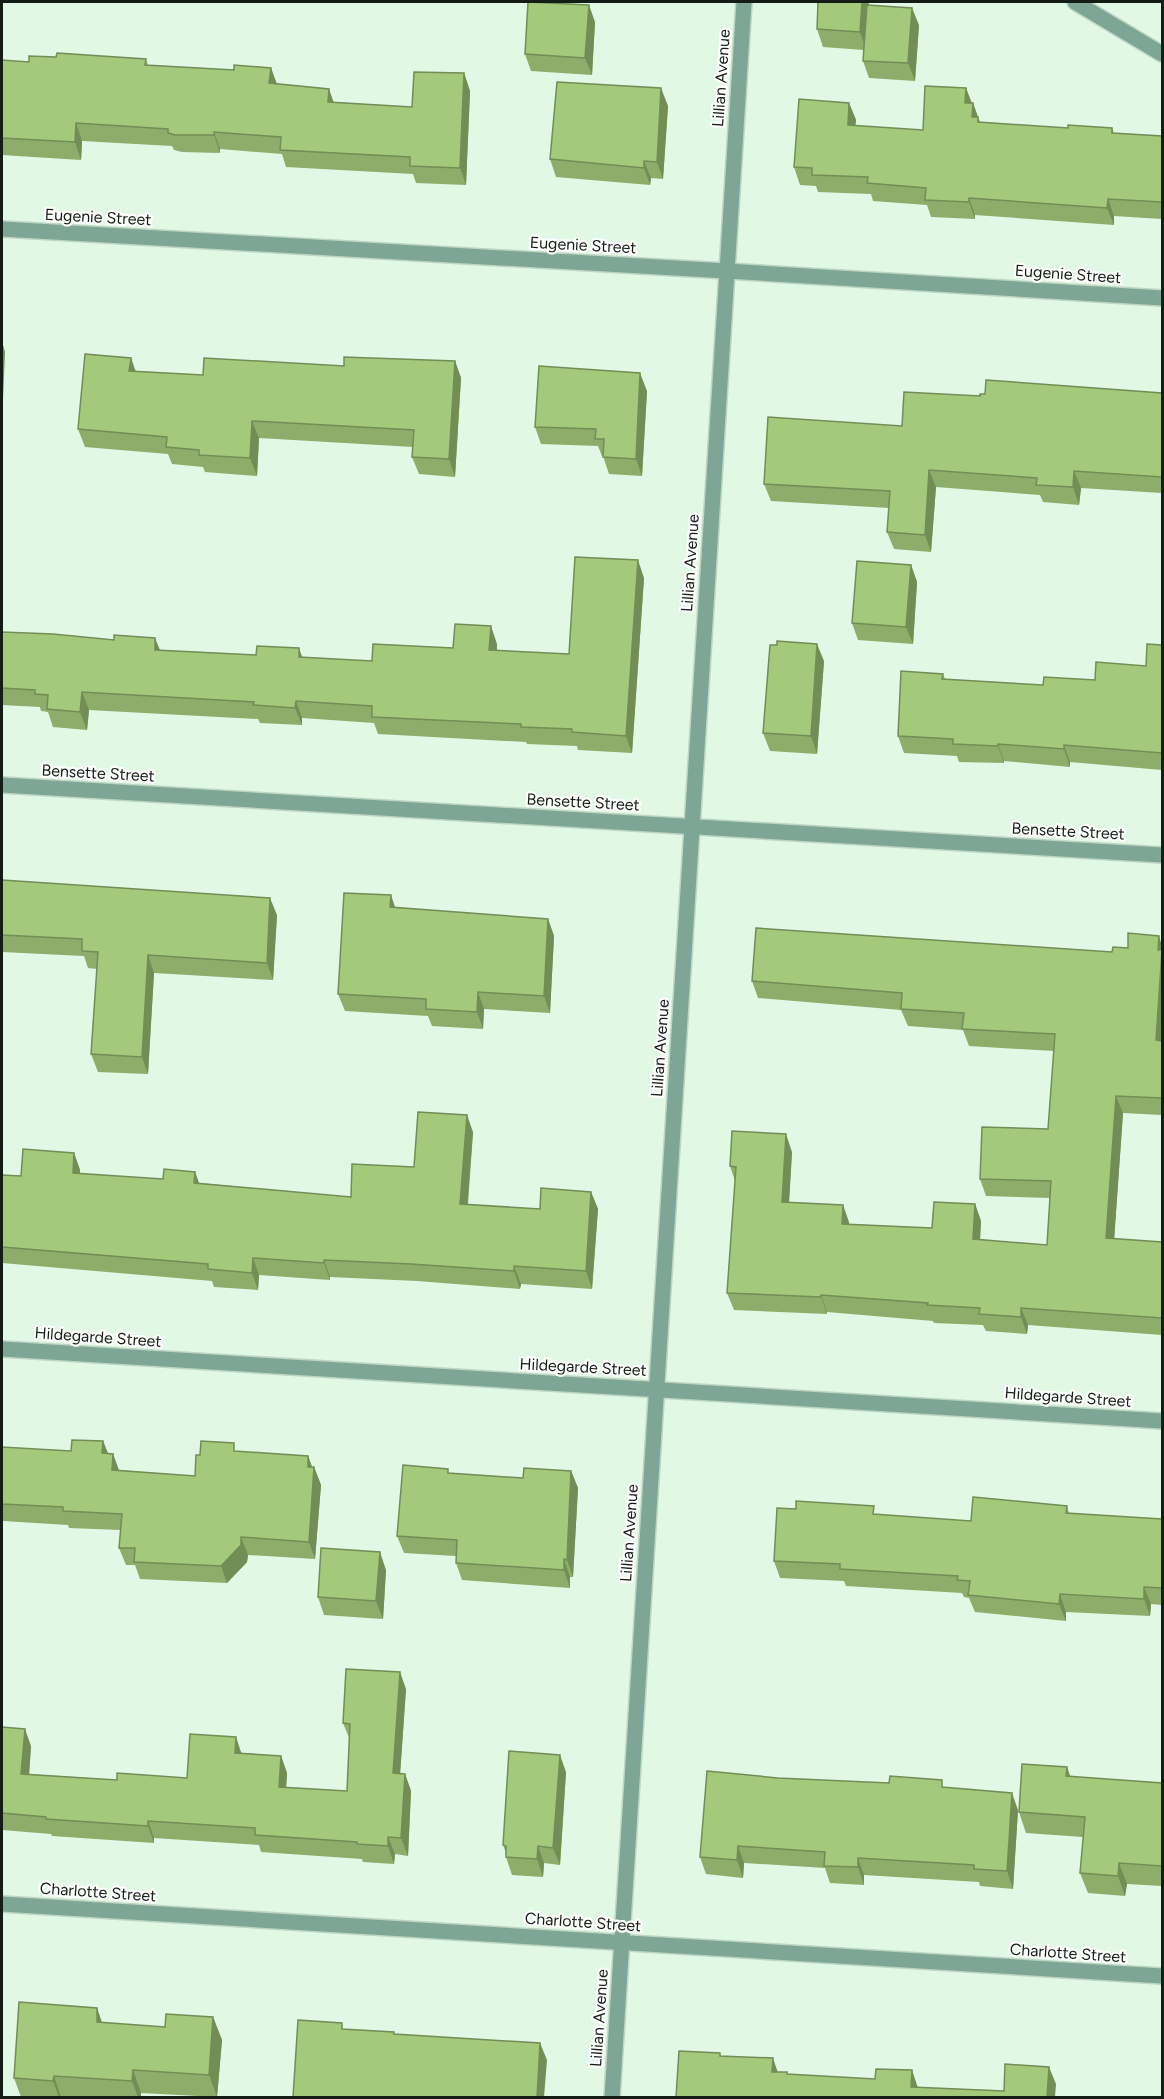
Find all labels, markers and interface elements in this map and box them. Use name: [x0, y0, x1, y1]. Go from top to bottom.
street label: Lillian Avenue: [708, 28, 734, 128]
street label: Eugenie Street: [44, 205, 152, 229]
street label: Eugenie Street: [529, 233, 637, 257]
street label: Eugenie Street: [1014, 261, 1122, 287]
street label: Lillian Avenue: [677, 513, 703, 613]
street label: Bensette Street: [41, 761, 155, 785]
street label: Bensette Street: [526, 790, 640, 814]
street label: Bensette Street: [1011, 819, 1125, 843]
street label: Lillian Avenue: [647, 998, 673, 1098]
street label: Hildegarde Street: [34, 1323, 162, 1351]
street label: Hildegarde Street: [519, 1354, 647, 1380]
street label: Hildegarde Street: [1004, 1383, 1132, 1411]
street label: Lillian Avenue: [616, 1483, 642, 1583]
street label: Charlotte Street: [39, 1878, 157, 1906]
street label: Charlotte Street: [524, 1908, 642, 1936]
street label: Charlotte Street: [1009, 1939, 1127, 1967]
street label: Lillian Avenue: [586, 1968, 612, 2068]

